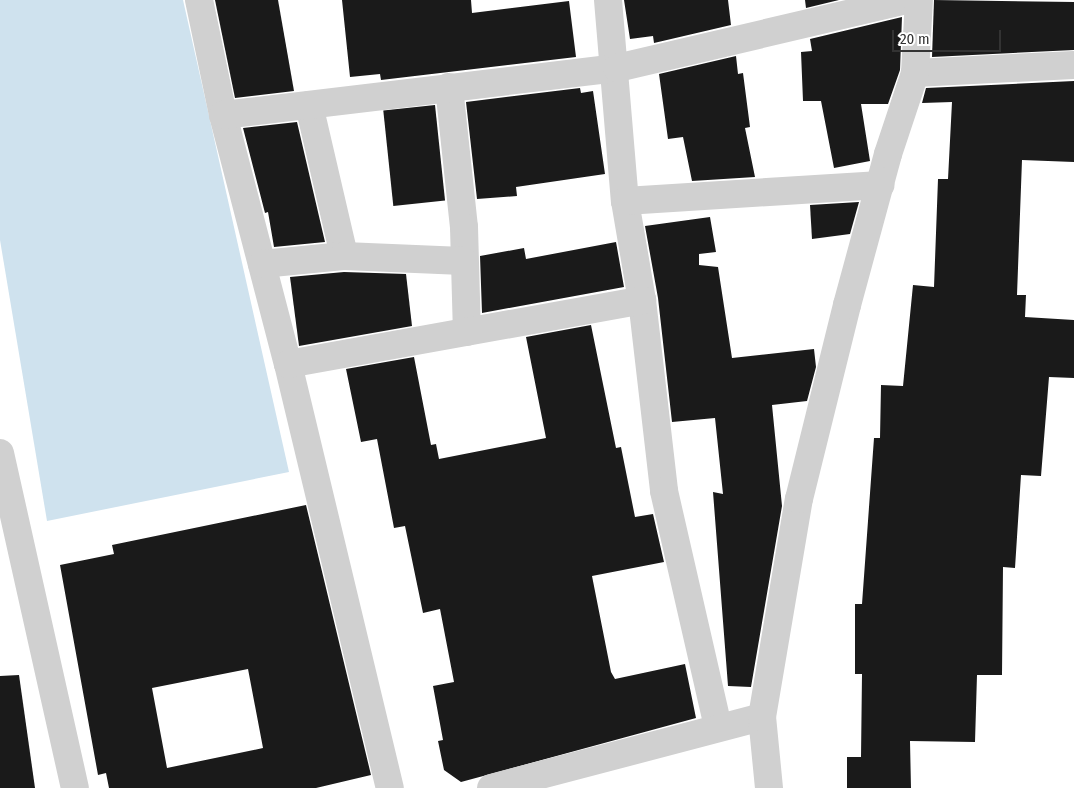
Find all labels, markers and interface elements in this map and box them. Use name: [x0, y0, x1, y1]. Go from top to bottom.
scale bar: [894, 20, 1003, 52]
text: 20 m: [900, 30, 930, 48]

